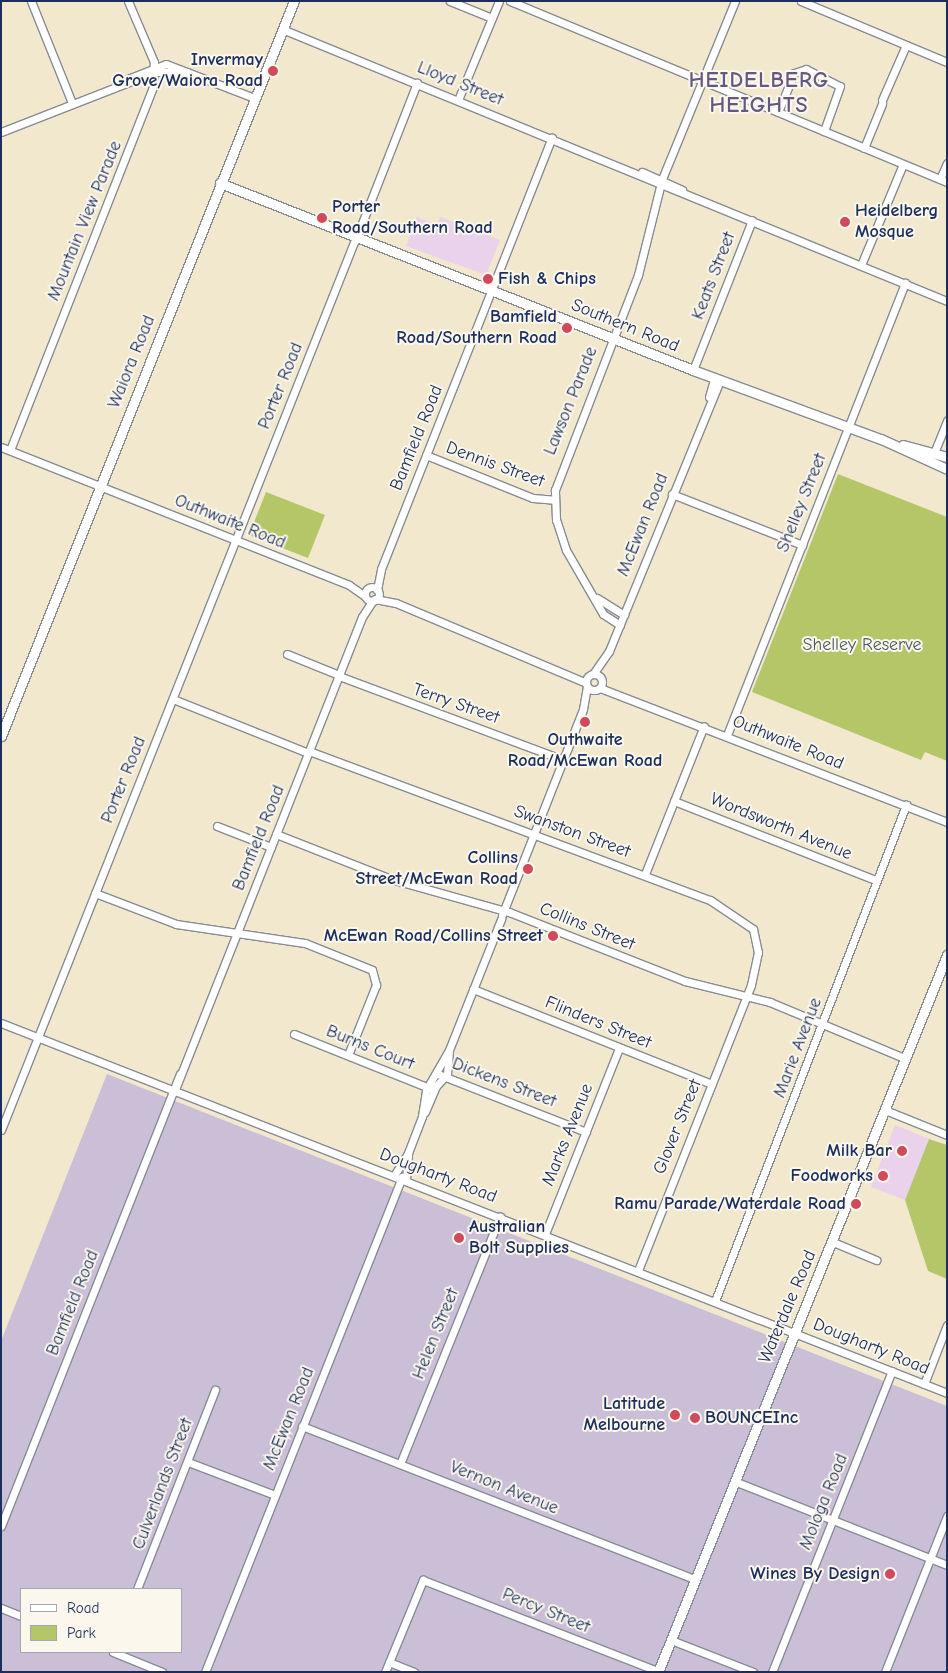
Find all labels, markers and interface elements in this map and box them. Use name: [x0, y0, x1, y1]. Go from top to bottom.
place label: Invermay Grove/Waiora Road: [112, 50, 263, 92]
street label: Lloyd Street: [414, 57, 506, 111]
marker: Invermay Grove/Waiora Road: [267, 65, 279, 77]
district label: HEIDELBERG HEIGHTS: [687, 67, 831, 118]
street label: Mountain View Parade: [43, 138, 127, 304]
place label: Porter Road/Southern Road: [332, 197, 493, 240]
place label: Heidelberg Mosque: [855, 201, 938, 243]
marker: Porter Road/Southern Road: [316, 212, 328, 224]
marker: Heidelberg Mosque: [839, 216, 851, 228]
street label: Keats Street: [687, 229, 741, 323]
place label: Fish & Chips: [498, 268, 596, 290]
marker: Fish & Chips: [482, 273, 494, 285]
street label: Southern Road: [568, 295, 682, 357]
place label: Bamfield Road/Southern Road: [396, 307, 557, 350]
street label: Waiora Road: [104, 312, 160, 412]
marker: Bamfield Road/Southern Road: [561, 322, 573, 334]
street label: Porter Road: [254, 339, 308, 433]
street label: Lawson Parade: [539, 344, 603, 458]
street label: Bamfield Road: [386, 382, 448, 494]
street label: Dennis Street: [443, 437, 547, 493]
street label: Shelley Street: [772, 450, 832, 556]
street label: McEwan Road: [613, 470, 673, 580]
street label: Outhwaite Road: [171, 490, 289, 554]
park label: Shelley Reserve: [803, 634, 921, 656]
street label: Terry Street: [410, 679, 502, 729]
street label: Outhwaite Road: [729, 711, 847, 775]
marker: Outhwaite Road/McEwan Road: [579, 716, 591, 728]
place label: Outhwaite Road/McEwan Road: [508, 730, 662, 772]
street label: Porter Road: [97, 733, 151, 827]
street label: Bamfield Road: [228, 782, 290, 894]
street label: Wordsworth Avenue: [707, 789, 855, 865]
street label: Swanston Street: [511, 801, 633, 863]
place label: Collins Street/McEwan Road: [356, 848, 518, 891]
marker: Collins Street/McEwan Road: [522, 863, 534, 875]
street label: Collins Street: [536, 898, 638, 956]
place label: McEwan Road/Collins Street: [324, 925, 543, 947]
marker: McEwan Road/Collins Street: [547, 930, 559, 942]
street label: Flinders Street: [542, 992, 654, 1054]
street label: Marie Avenue: [769, 995, 827, 1101]
street label: Burns Court: [323, 1021, 417, 1075]
street label: Dickens Street: [449, 1053, 559, 1113]
street label: Glover Street: [649, 1076, 707, 1178]
street label: Marks Avenue: [538, 1081, 598, 1189]
place label: Milk Bar: [826, 1140, 892, 1162]
street label: Dougharty Road: [376, 1144, 500, 1208]
marker: Milk Bar: [896, 1145, 908, 1157]
place label: Foodworks: [790, 1165, 873, 1187]
marker: Foodworks: [877, 1170, 889, 1182]
place label: Ramu Parade/Waterdale Road: [614, 1193, 846, 1215]
marker: Ramu Parade/Waterdale Road: [850, 1198, 862, 1210]
place label: Australian Bolt Supplies: [469, 1217, 569, 1260]
marker: Australian Bolt Supplies: [453, 1232, 465, 1244]
street label: Bamfield Road: [42, 1247, 104, 1359]
street label: Waterdale Road: [755, 1247, 821, 1367]
street label: Helen Street: [408, 1285, 464, 1383]
street label: Dougharty Road: [810, 1314, 932, 1380]
street label: McEwan Road: [259, 1364, 319, 1474]
place label: Latitude Melbourne: [583, 1394, 665, 1436]
place label: BOUNCEInc: [705, 1407, 798, 1429]
marker: Latitude Melbourne: [669, 1409, 681, 1421]
marker: BOUNCEInc: [689, 1412, 701, 1424]
street label: Culverlands Street: [128, 1415, 198, 1553]
street label: Mologa Road: [795, 1451, 853, 1553]
street label: Vernon Avenue: [447, 1456, 561, 1520]
place label: Wines By Design: [750, 1563, 880, 1585]
marker: Wines By Design: [884, 1568, 896, 1580]
street label: Percy Street: [499, 1584, 593, 1638]
legend: [20, 1588, 182, 1653]
text: Road: [67, 1599, 99, 1617]
text: Park: [67, 1624, 96, 1642]

